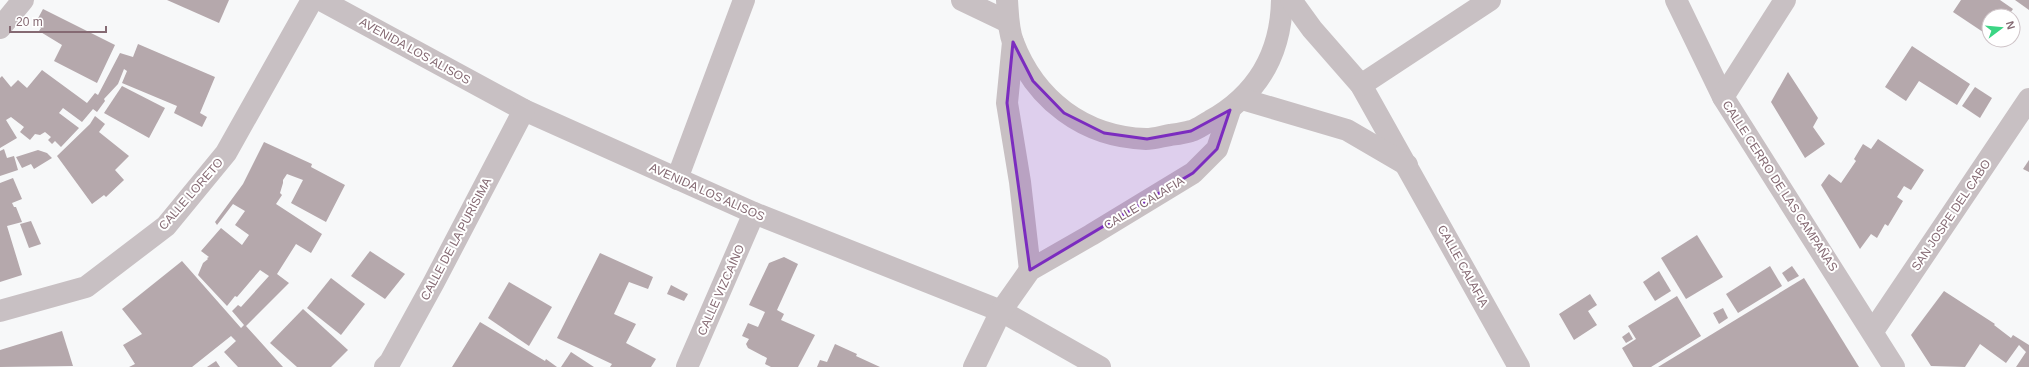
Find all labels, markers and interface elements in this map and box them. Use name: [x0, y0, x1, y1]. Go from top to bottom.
scale bar: [10, 8, 106, 34]
north arrow: [1981, 8, 2021, 48]
text: 20 m: [16, 15, 43, 29]
street label: AVENIDA LOS ALISOS: [357, 15, 473, 87]
text: N: [2004, 20, 2017, 31]
street label: CALLE CERRO DE LAS CAMPAÑAS: [1720, 98, 1840, 274]
street label: CALLE LORETO: [156, 155, 226, 233]
street label: SAN JOSPE DEL CABO: [1909, 157, 1993, 273]
street label: AVENIDA LOS ALISOS: [647, 160, 767, 224]
street label: CALLE CALAFIA: [1101, 173, 1187, 233]
street label: CALLE DE LA PURÍSIMA: [417, 175, 494, 303]
street label: CALLE CALAFIA: [1435, 223, 1491, 309]
street label: CALLE VIZCAÍNO: [694, 242, 747, 338]

